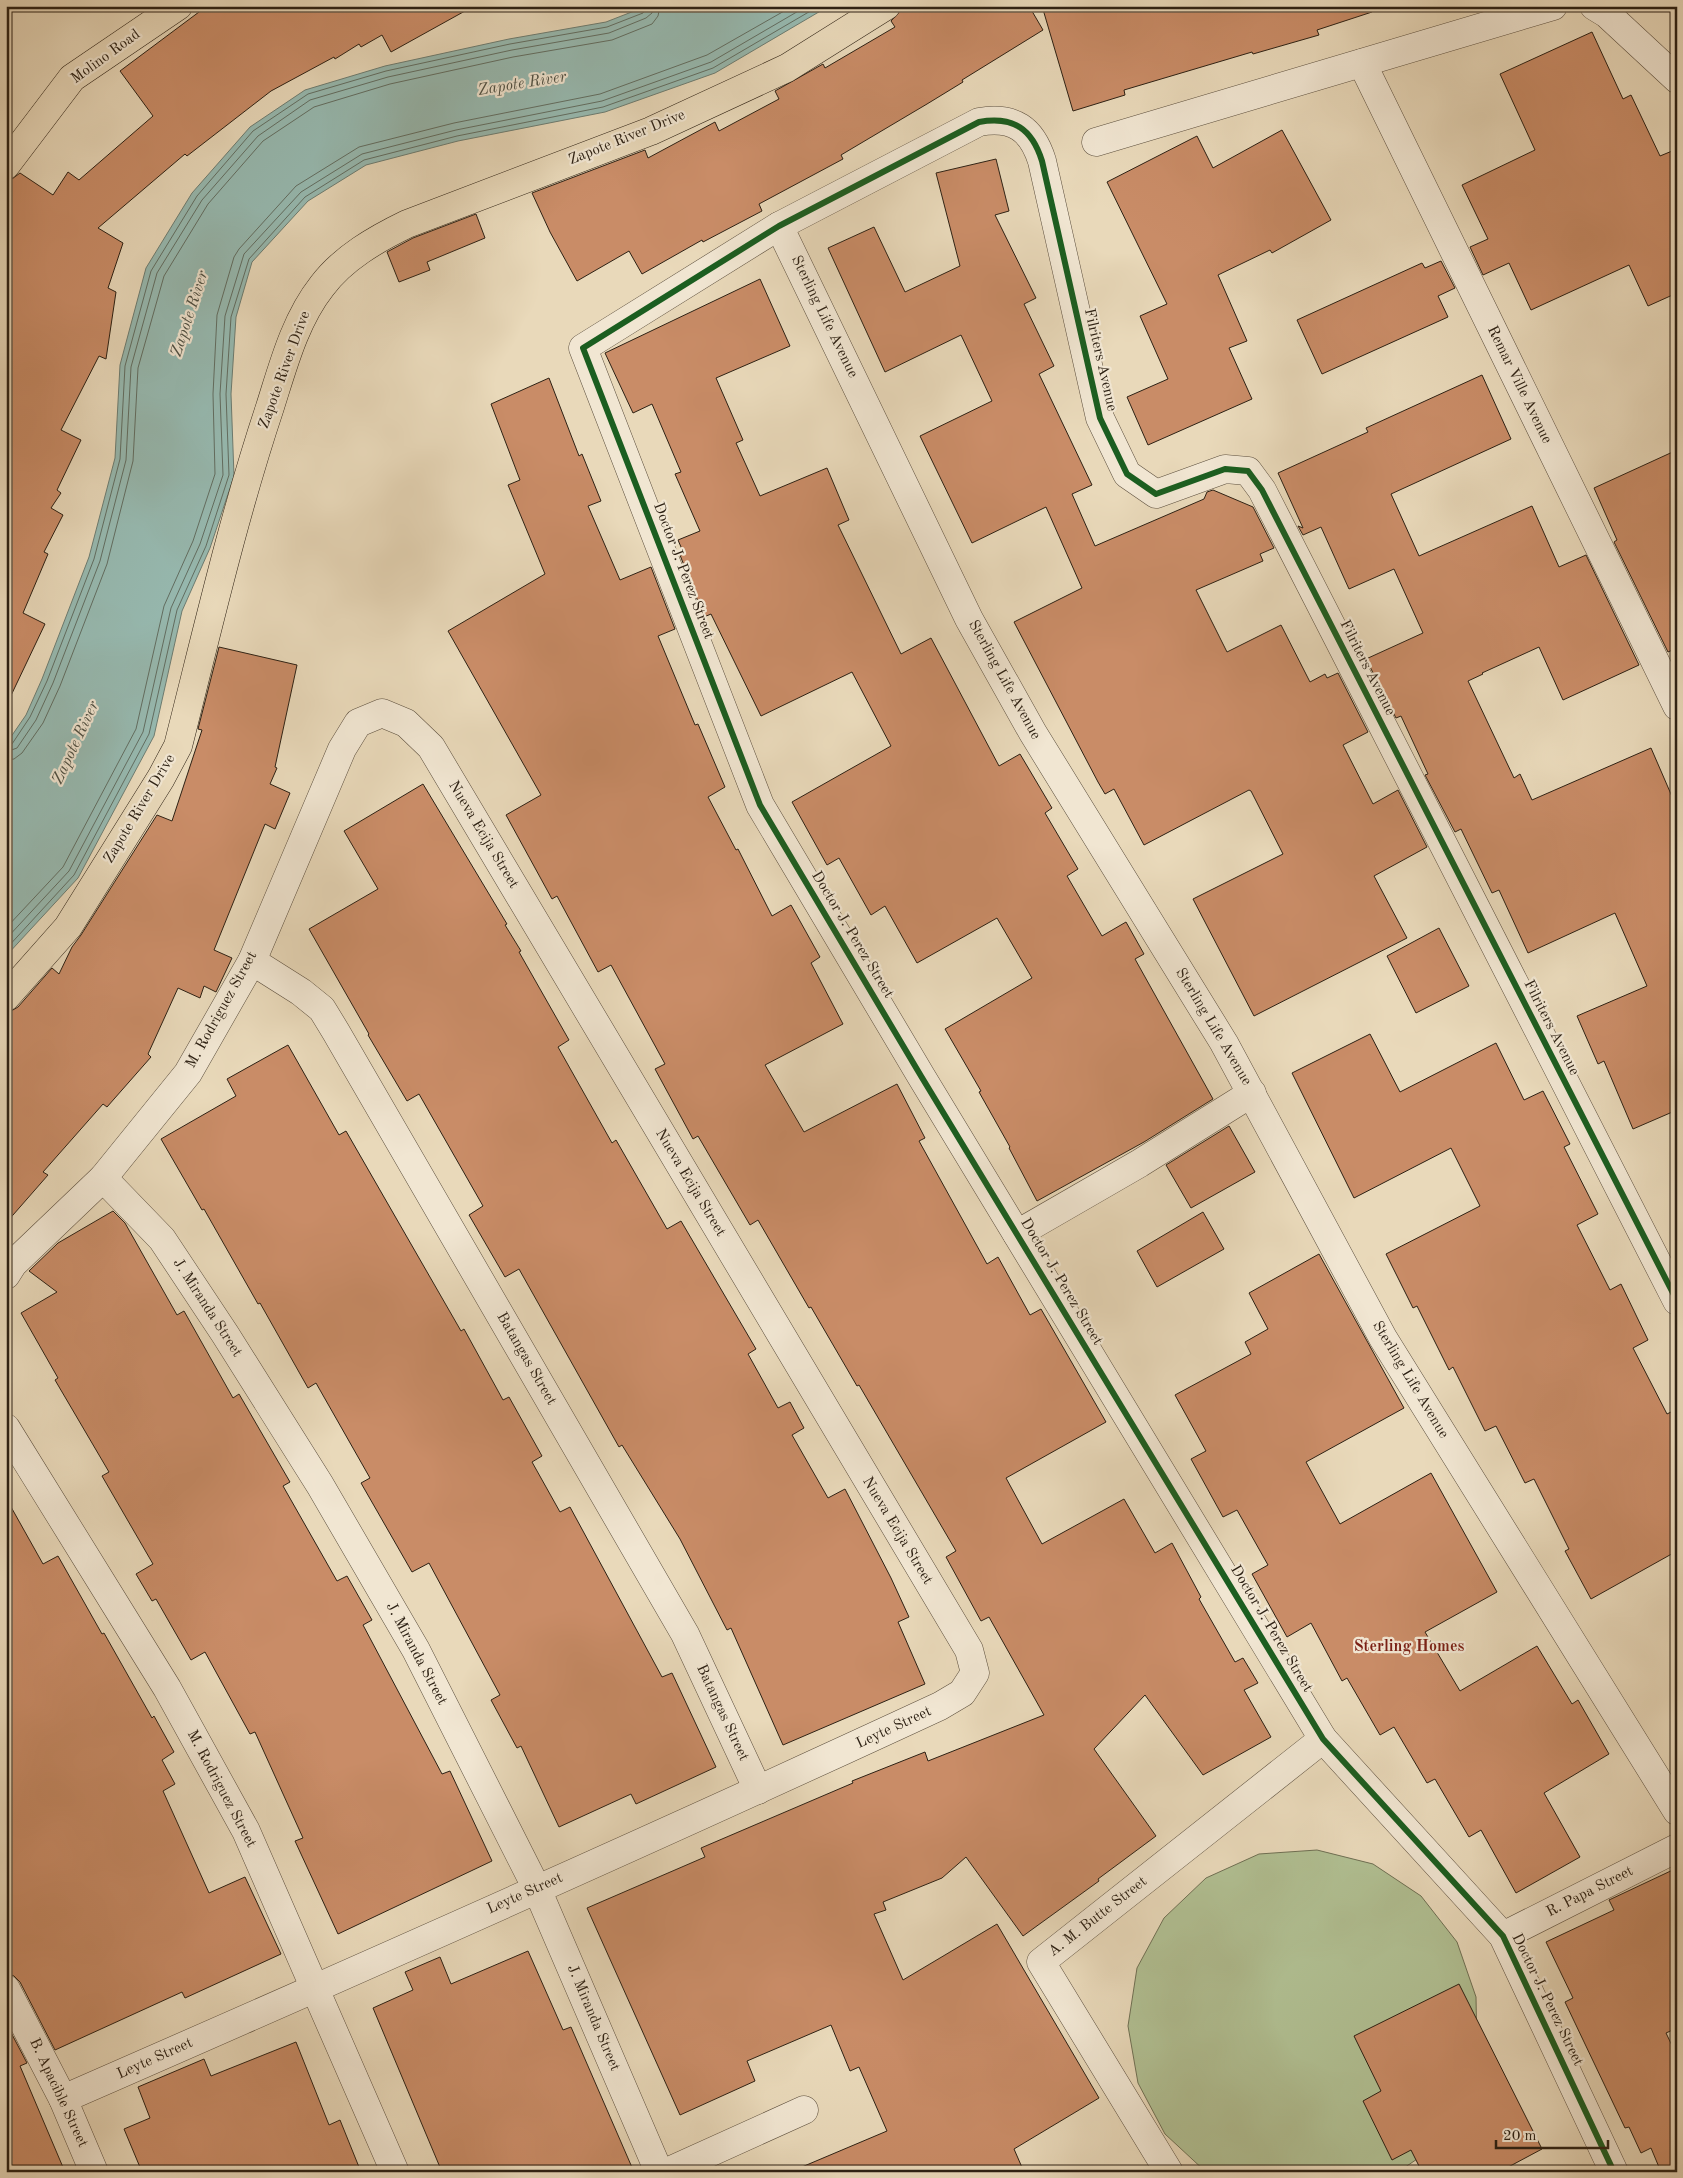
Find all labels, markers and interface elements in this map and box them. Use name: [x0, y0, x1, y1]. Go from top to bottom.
street label: Molino Road: [69, 27, 143, 87]
water label: Zapote River: [477, 69, 569, 99]
street label: Zapote River Drive: [567, 108, 687, 168]
street label: Sterling Life Avenue: [788, 254, 860, 381]
water label: Zapote River: [169, 268, 212, 359]
street label: Filriters Avenue: [1081, 307, 1119, 413]
street label: Zapote River Drive: [257, 309, 313, 431]
street label: Remar Ville Avenue: [1484, 324, 1554, 446]
street label: Doctor J. Perez Street: [650, 501, 716, 641]
street label: Sterling Life Avenue: [965, 618, 1043, 742]
street label: Filriters Avenue: [1336, 618, 1398, 718]
water label: Zapote River: [50, 698, 103, 787]
street label: Zapote River Drive: [102, 752, 178, 866]
street label: Nueva Ecija Street: [445, 779, 521, 891]
street label: Doctor J. Perez Street: [808, 869, 896, 1001]
street label: M. Rodriguez Street: [184, 949, 260, 1071]
street label: Sterling Life Avenue: [1172, 966, 1254, 1088]
street label: Filriters Avenue: [1520, 978, 1582, 1078]
street label: Nueva Ecija Street: [652, 1127, 728, 1239]
street label: Doctor J. Perez Street: [1017, 1216, 1105, 1348]
street label: J. Miranda Street: [170, 1256, 244, 1360]
street label: Batangas Street: [493, 1310, 559, 1408]
street label: Sterling Life Avenue: [1369, 1319, 1451, 1441]
street label: Nueva Ecija Street: [859, 1475, 935, 1587]
street label: Doctor J. Perez Street: [1227, 1563, 1315, 1695]
street label: J. Miranda Street: [383, 1600, 449, 1708]
district label: Sterling Homes: [1354, 1639, 1464, 1655]
street label: Batangas Street: [693, 1662, 751, 1764]
street label: Leyte Street: [854, 1704, 934, 1752]
street label: M. Rodriguez Street: [184, 1728, 258, 1850]
street label: R. Papa Street: [1544, 1864, 1636, 1920]
street label: Leyte Street: [485, 1871, 565, 1917]
street label: A. M. Butte Street: [1046, 1874, 1150, 1960]
street label: Doctor J. Perez Street: [1508, 1931, 1586, 2069]
street label: J. Miranda Street: [564, 1963, 622, 2073]
street label: B. Apacible Street: [26, 2036, 90, 2150]
street label: Leyte Street: [115, 2036, 195, 2082]
scale bar: [1496, 2118, 1608, 2150]
text: 20 m: [1503, 2129, 1537, 2144]

